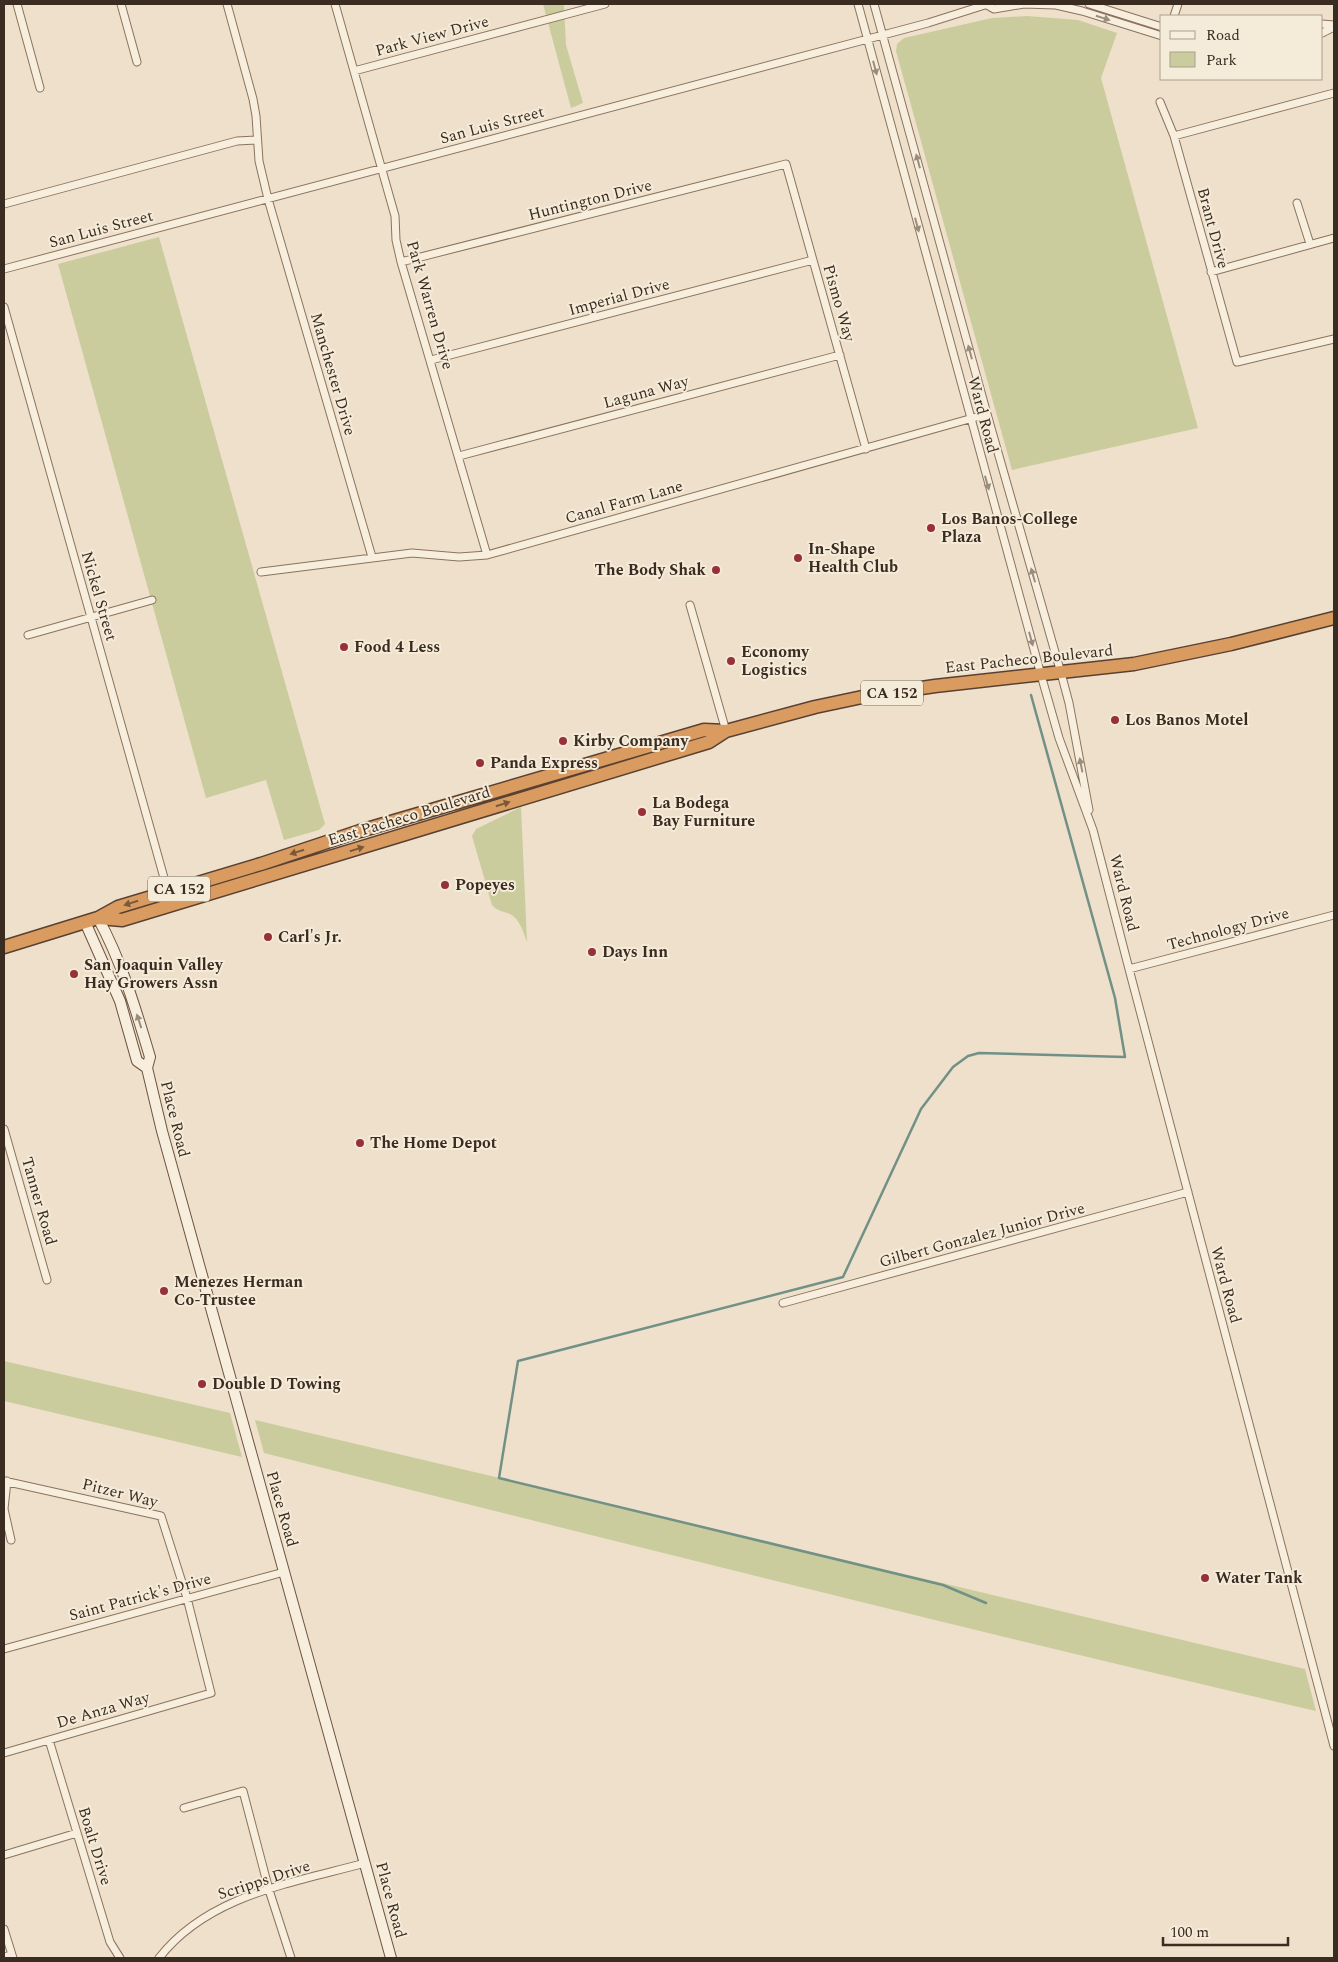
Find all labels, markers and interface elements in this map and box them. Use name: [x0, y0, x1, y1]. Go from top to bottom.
street label: Park View Drive: [372, 9, 492, 63]
one-way arrow: [1096, 14, 1111, 22]
legend: [1160, 15, 1323, 80]
text: Road: [1206, 24, 1240, 47]
text: Park: [1206, 49, 1237, 72]
one-way arrow: [871, 60, 879, 75]
street label: San Luis Street: [437, 99, 547, 150]
one-way arrow: [913, 154, 921, 169]
street label: Huntington Drive: [526, 173, 654, 227]
street label: Brant Drive: [1191, 185, 1235, 271]
street label: San Luis Street: [46, 203, 156, 254]
one-way arrow: [914, 217, 922, 232]
street label: Park Warren Drive: [400, 238, 460, 372]
street label: Pismo Way: [817, 262, 862, 346]
street label: Imperial Drive: [566, 272, 672, 322]
street label: Manchester Drive: [304, 310, 362, 438]
one-way arrow: [966, 344, 974, 359]
street label: Laguna Way: [601, 369, 693, 415]
street label: Ward Road: [961, 374, 1005, 456]
street label: Canal Farm Lane: [562, 474, 686, 530]
one-way arrow: [984, 475, 992, 490]
place label: Los Banos-College Plaza: [941, 507, 1078, 549]
marker: Los Banos-College Plaza: [925, 522, 937, 534]
place label: In-Shape Health Club: [808, 537, 898, 579]
street label: Nickel Street: [75, 548, 123, 644]
marker: In-Shape Health Club: [792, 552, 804, 564]
place label: The Body Shak: [595, 558, 706, 582]
marker: The Body Shak: [710, 564, 722, 576]
one-way arrow: [1029, 568, 1037, 583]
one-way arrow: [1027, 632, 1035, 647]
place label: Food 4 Less: [354, 635, 440, 659]
street label: East Pacheco Boulevard: [944, 638, 1114, 680]
place label: Economy Logistics: [741, 640, 810, 682]
marker: Food 4 Less: [338, 641, 350, 653]
marker: Economy Logistics: [725, 655, 737, 667]
road number: CA 152: [861, 680, 923, 706]
place label: Los Banos Motel: [1125, 708, 1248, 732]
marker: Los Banos Motel: [1109, 714, 1121, 726]
place label: Kirby Company: [573, 729, 689, 753]
marker: Kirby Company: [557, 735, 569, 747]
place label: Panda Express: [490, 751, 598, 775]
marker: Panda Express: [474, 757, 486, 769]
one-way arrow: [1077, 757, 1085, 772]
street label: East Pacheco Boulevard: [325, 780, 493, 852]
place label: La Bodega Bay Furniture: [652, 791, 755, 833]
one-way arrow: [496, 799, 511, 807]
marker: La Bodega Bay Furniture: [636, 806, 648, 818]
one-way arrow: [349, 845, 364, 853]
one-way arrow: [290, 848, 305, 856]
street label: Ward Road: [1103, 852, 1145, 934]
place label: Popeyes: [455, 873, 515, 897]
road number: CA 152: [148, 876, 210, 902]
marker: Popeyes: [439, 879, 451, 891]
one-way arrow: [123, 900, 138, 908]
street label: Technology Drive: [1164, 901, 1292, 957]
place label: Carl's Jr.: [278, 925, 342, 949]
marker: Carl's Jr.: [262, 931, 274, 943]
place label: Days Inn: [602, 940, 668, 964]
marker: Days Inn: [586, 946, 598, 958]
place label: San Joaquin Valley Hay Growers Assn: [84, 953, 224, 995]
marker: San Joaquin Valley Hay Growers Assn: [68, 968, 80, 980]
one-way arrow: [135, 1014, 143, 1029]
street label: Place Road: [154, 1078, 196, 1160]
place label: The Home Depot: [370, 1131, 497, 1155]
marker: The Home Depot: [354, 1137, 366, 1149]
street label: Tanner Road: [15, 1154, 63, 1248]
street label: Gilbert Gonzalez Junior Drive: [876, 1196, 1088, 1274]
street label: Ward Road: [1204, 1244, 1248, 1326]
place label: Menezes Herman Co-Trustee: [174, 1270, 303, 1312]
marker: Menezes Herman Co-Trustee: [158, 1285, 170, 1297]
place label: Double D Towing: [212, 1372, 341, 1396]
marker: Double D Towing: [196, 1378, 208, 1390]
street label: Place Road: [260, 1468, 304, 1550]
street label: Pitzer Way: [80, 1472, 162, 1514]
street label: Saint Patrick's Drive: [66, 1566, 214, 1628]
place label: Water Tank: [1215, 1566, 1303, 1590]
marker: Water Tank: [1199, 1572, 1211, 1584]
street label: De Anza Way: [54, 1685, 154, 1735]
street label: Boalt Drive: [72, 1804, 118, 1888]
street label: Scripps Drive: [215, 1854, 313, 1906]
street label: Place Road: [369, 1859, 413, 1941]
scale bar: [1163, 1914, 1288, 1946]
text: 100 m: [1170, 1921, 1209, 1944]

